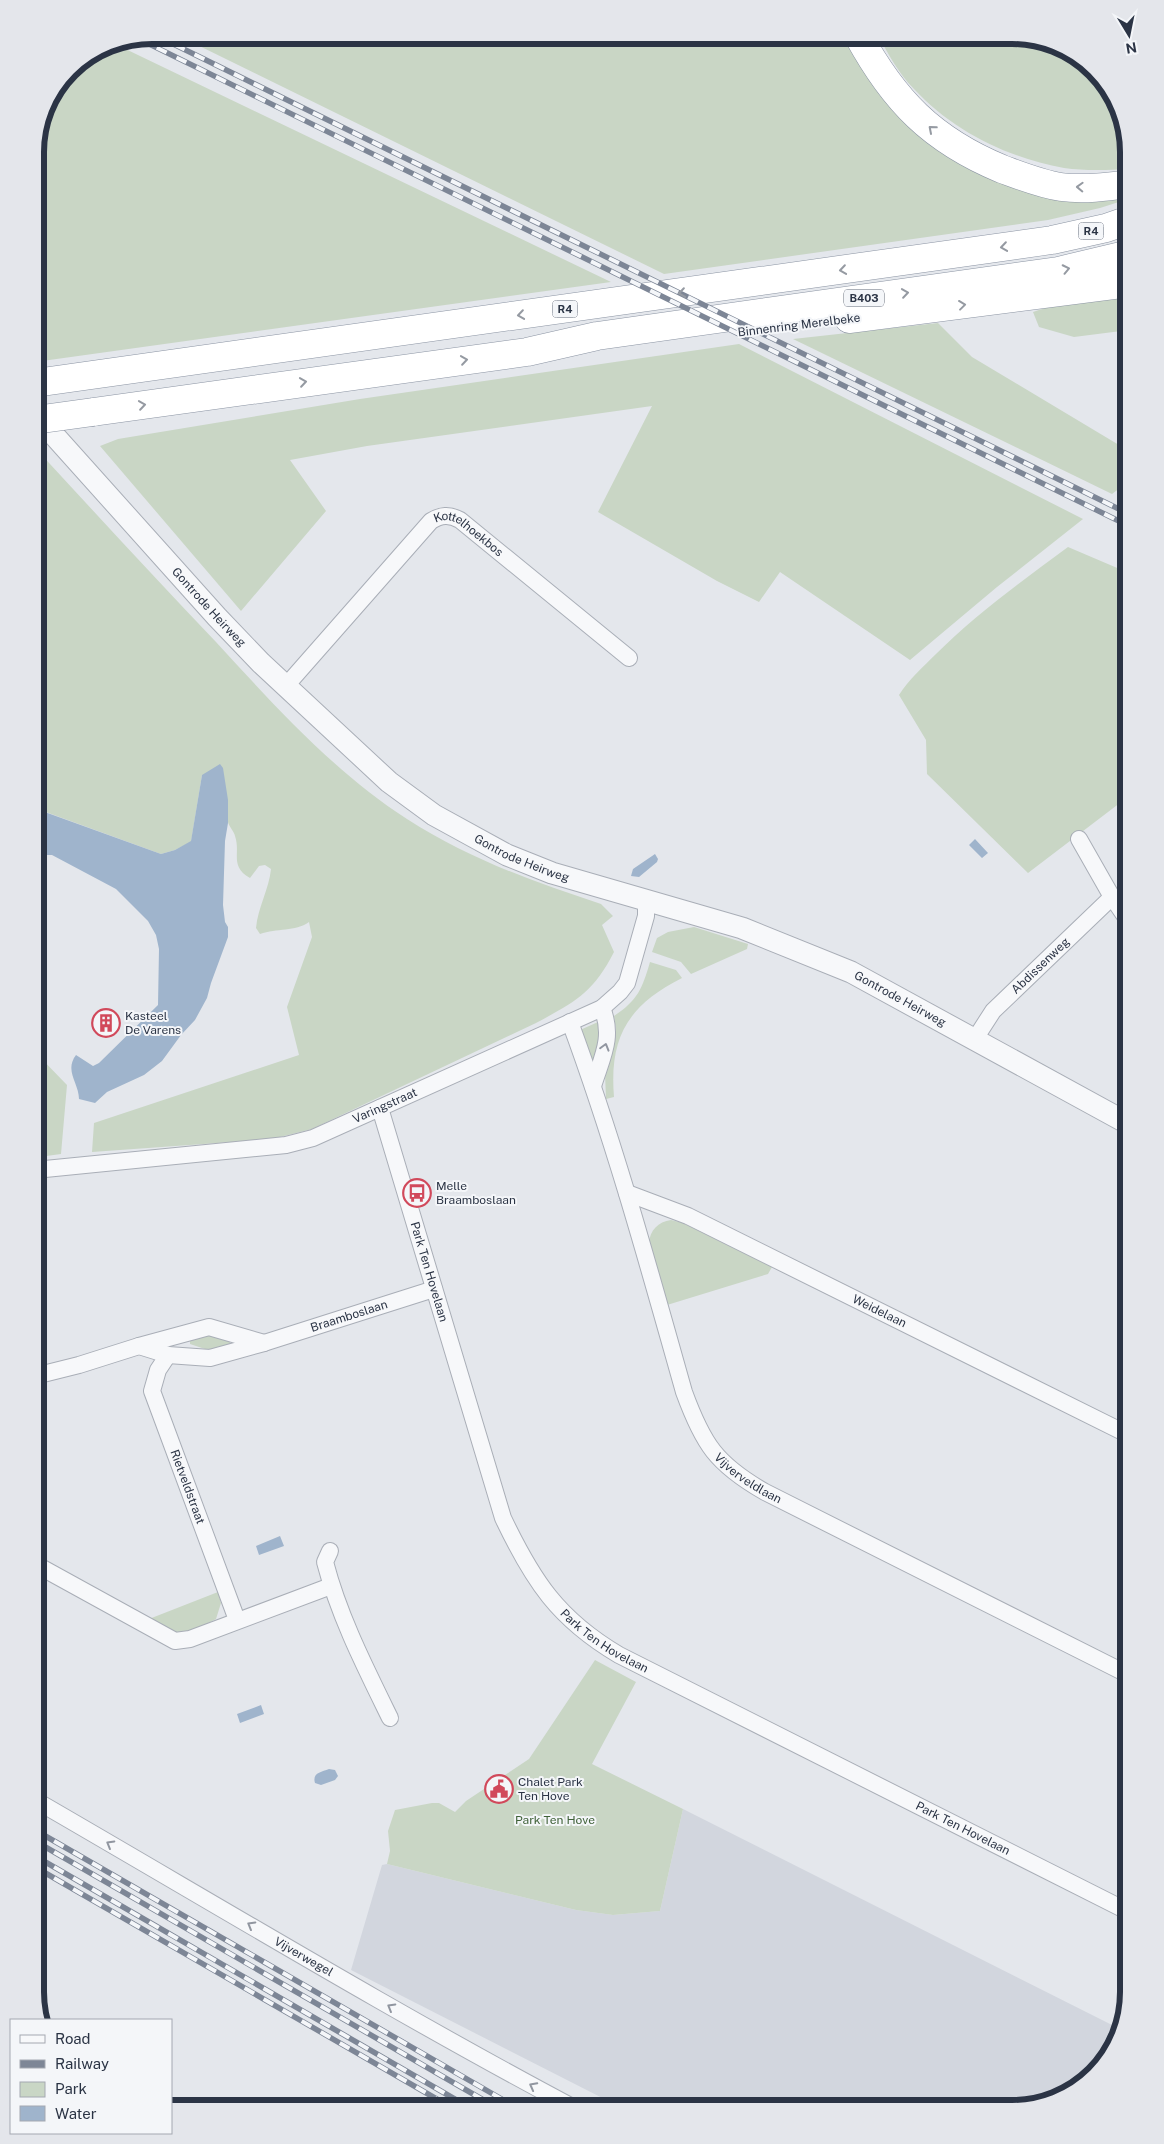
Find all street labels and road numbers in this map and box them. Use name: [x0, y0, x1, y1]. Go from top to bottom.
road number: R4: [1078, 222, 1104, 240]
road number: B403: [844, 290, 884, 306]
road number: R4: [552, 300, 578, 318]
street label: Binnenring Merelbeke: [737, 311, 861, 339]
street label: Kottelhoekbos: [432, 509, 506, 559]
street label: Gontrode Heirweg: [169, 565, 249, 650]
street label: Gontrode Heirweg: [472, 831, 571, 885]
street label: Abdissenweg: [1008, 935, 1072, 997]
street label: Gontrode Heirweg: [852, 968, 949, 1030]
street label: Varingstraat: [351, 1085, 420, 1126]
street label: Park Ten Hovelaan: [408, 1220, 451, 1324]
street label: Weidelaan: [850, 1292, 909, 1330]
street label: Braamboslaan: [309, 1297, 389, 1335]
street label: Rietveldstraat: [167, 1448, 208, 1526]
street label: Vijverveldlaan: [711, 1450, 784, 1506]
street label: Park Ten Hovelaan: [557, 1606, 651, 1676]
street label: Park Ten Hovelaan: [913, 1799, 1012, 1858]
street label: Vijverwegel: [272, 1934, 336, 1979]

